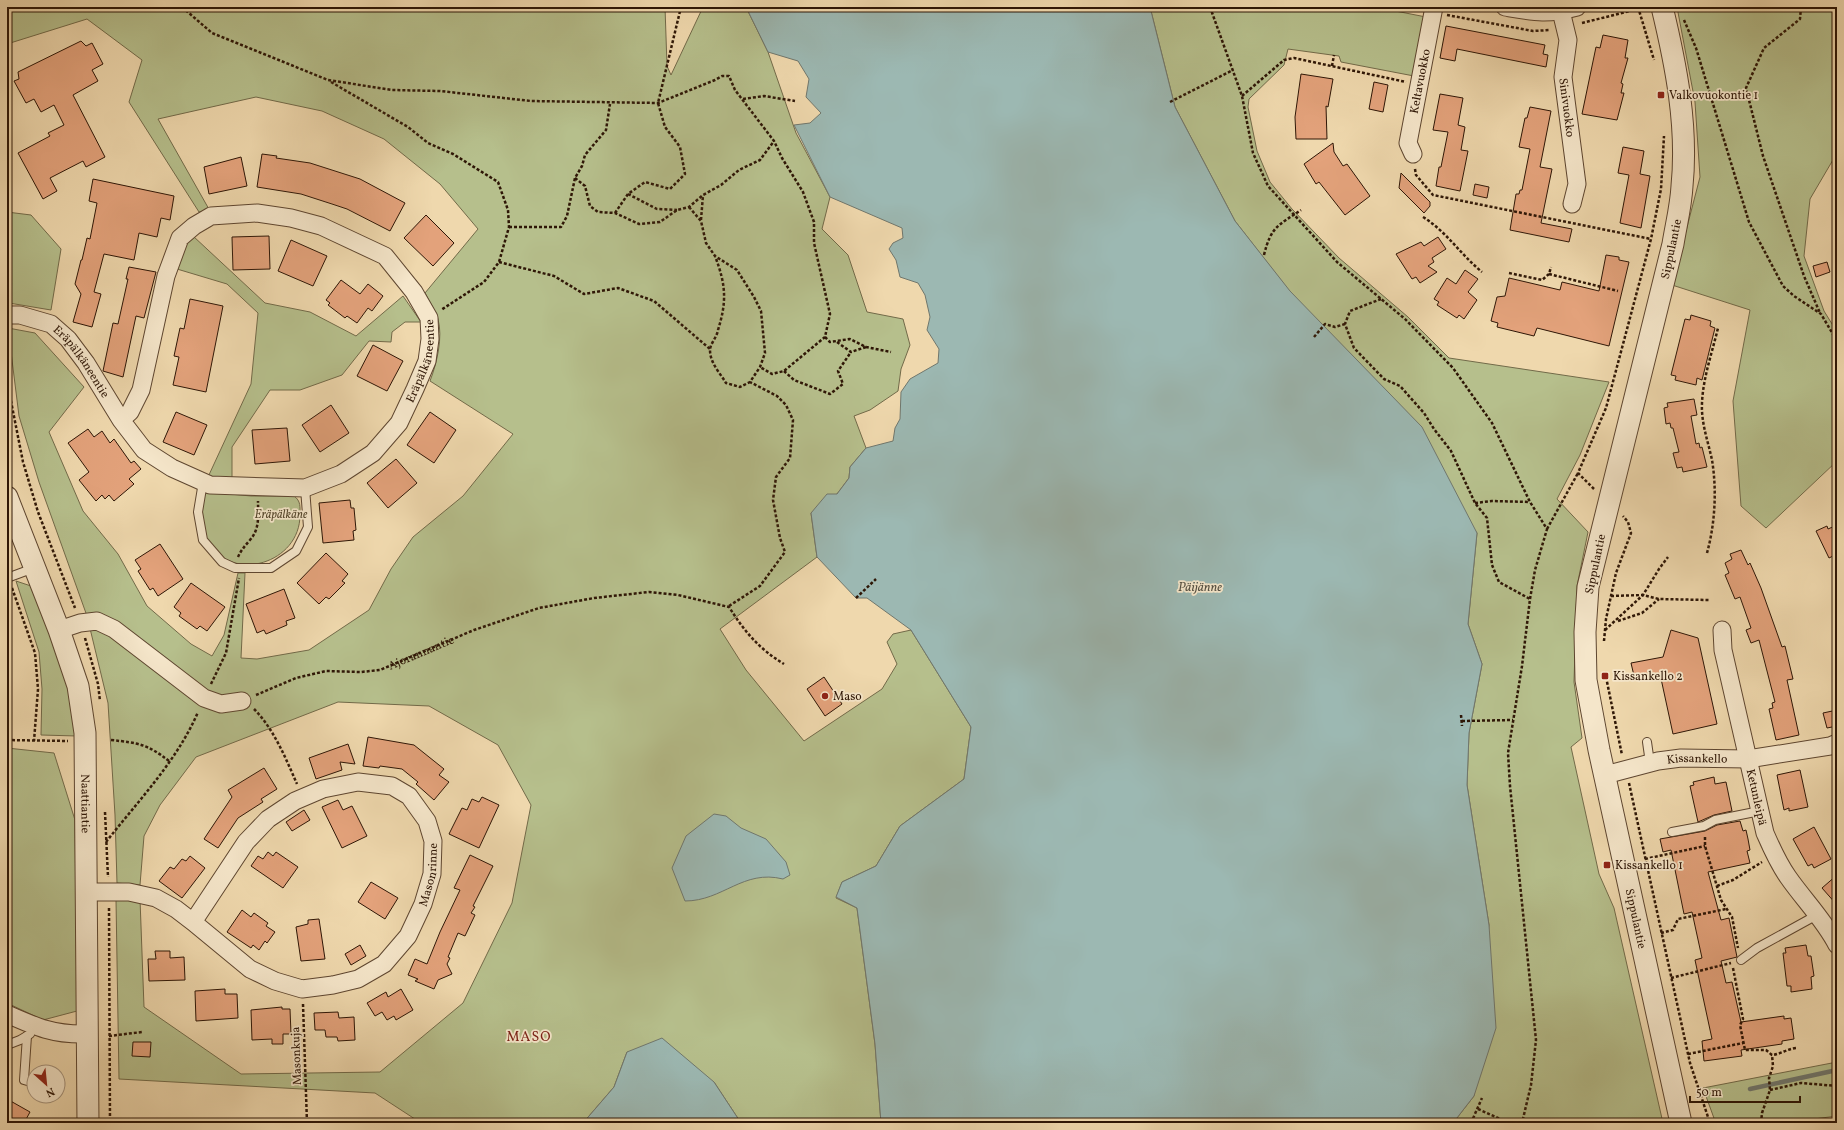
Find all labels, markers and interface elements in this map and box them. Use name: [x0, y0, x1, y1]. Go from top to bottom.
street label: Keltavuokko: [1407, 48, 1435, 115]
street label: Sinivuokko: [1554, 77, 1578, 138]
place label: Valkovuokontie 1: [1669, 88, 1758, 104]
marker: Valkovuokontie 1: [1656, 90, 1666, 100]
street label: Sippulantie: [1658, 217, 1686, 281]
street label: Eräpälkäneentie: [403, 318, 439, 406]
street label: Eräpälkäneentie: [49, 322, 113, 401]
park label: Eräpälkäne: [255, 507, 308, 523]
street label: Sippulantie: [1582, 532, 1610, 596]
water label: Päijänne: [1178, 579, 1222, 597]
street label: Ajorannantie: [386, 632, 457, 675]
place label: Kissankello 2: [1613, 669, 1683, 685]
marker: Kissankello 2: [1600, 671, 1610, 681]
place label: Maso: [833, 689, 862, 705]
marker: Maso: [820, 691, 830, 701]
street label: Kissankello: [1666, 751, 1728, 769]
street label: Ketunleipä: [1742, 768, 1770, 827]
street label: Naattiantie: [76, 774, 93, 834]
street label: Masonrinne: [416, 842, 442, 909]
place label: Kissankello 1: [1615, 858, 1683, 874]
marker: Kissankello 1: [1602, 860, 1612, 870]
street label: Sippulantie: [1621, 887, 1650, 951]
street label: Masonkuja: [288, 1026, 306, 1085]
district label: MASO: [507, 1028, 551, 1047]
north arrow: [26, 1064, 66, 1104]
scale bar: [1690, 1078, 1800, 1104]
text: N: [43, 1083, 57, 1100]
text: 50 m: [1696, 1085, 1722, 1101]

